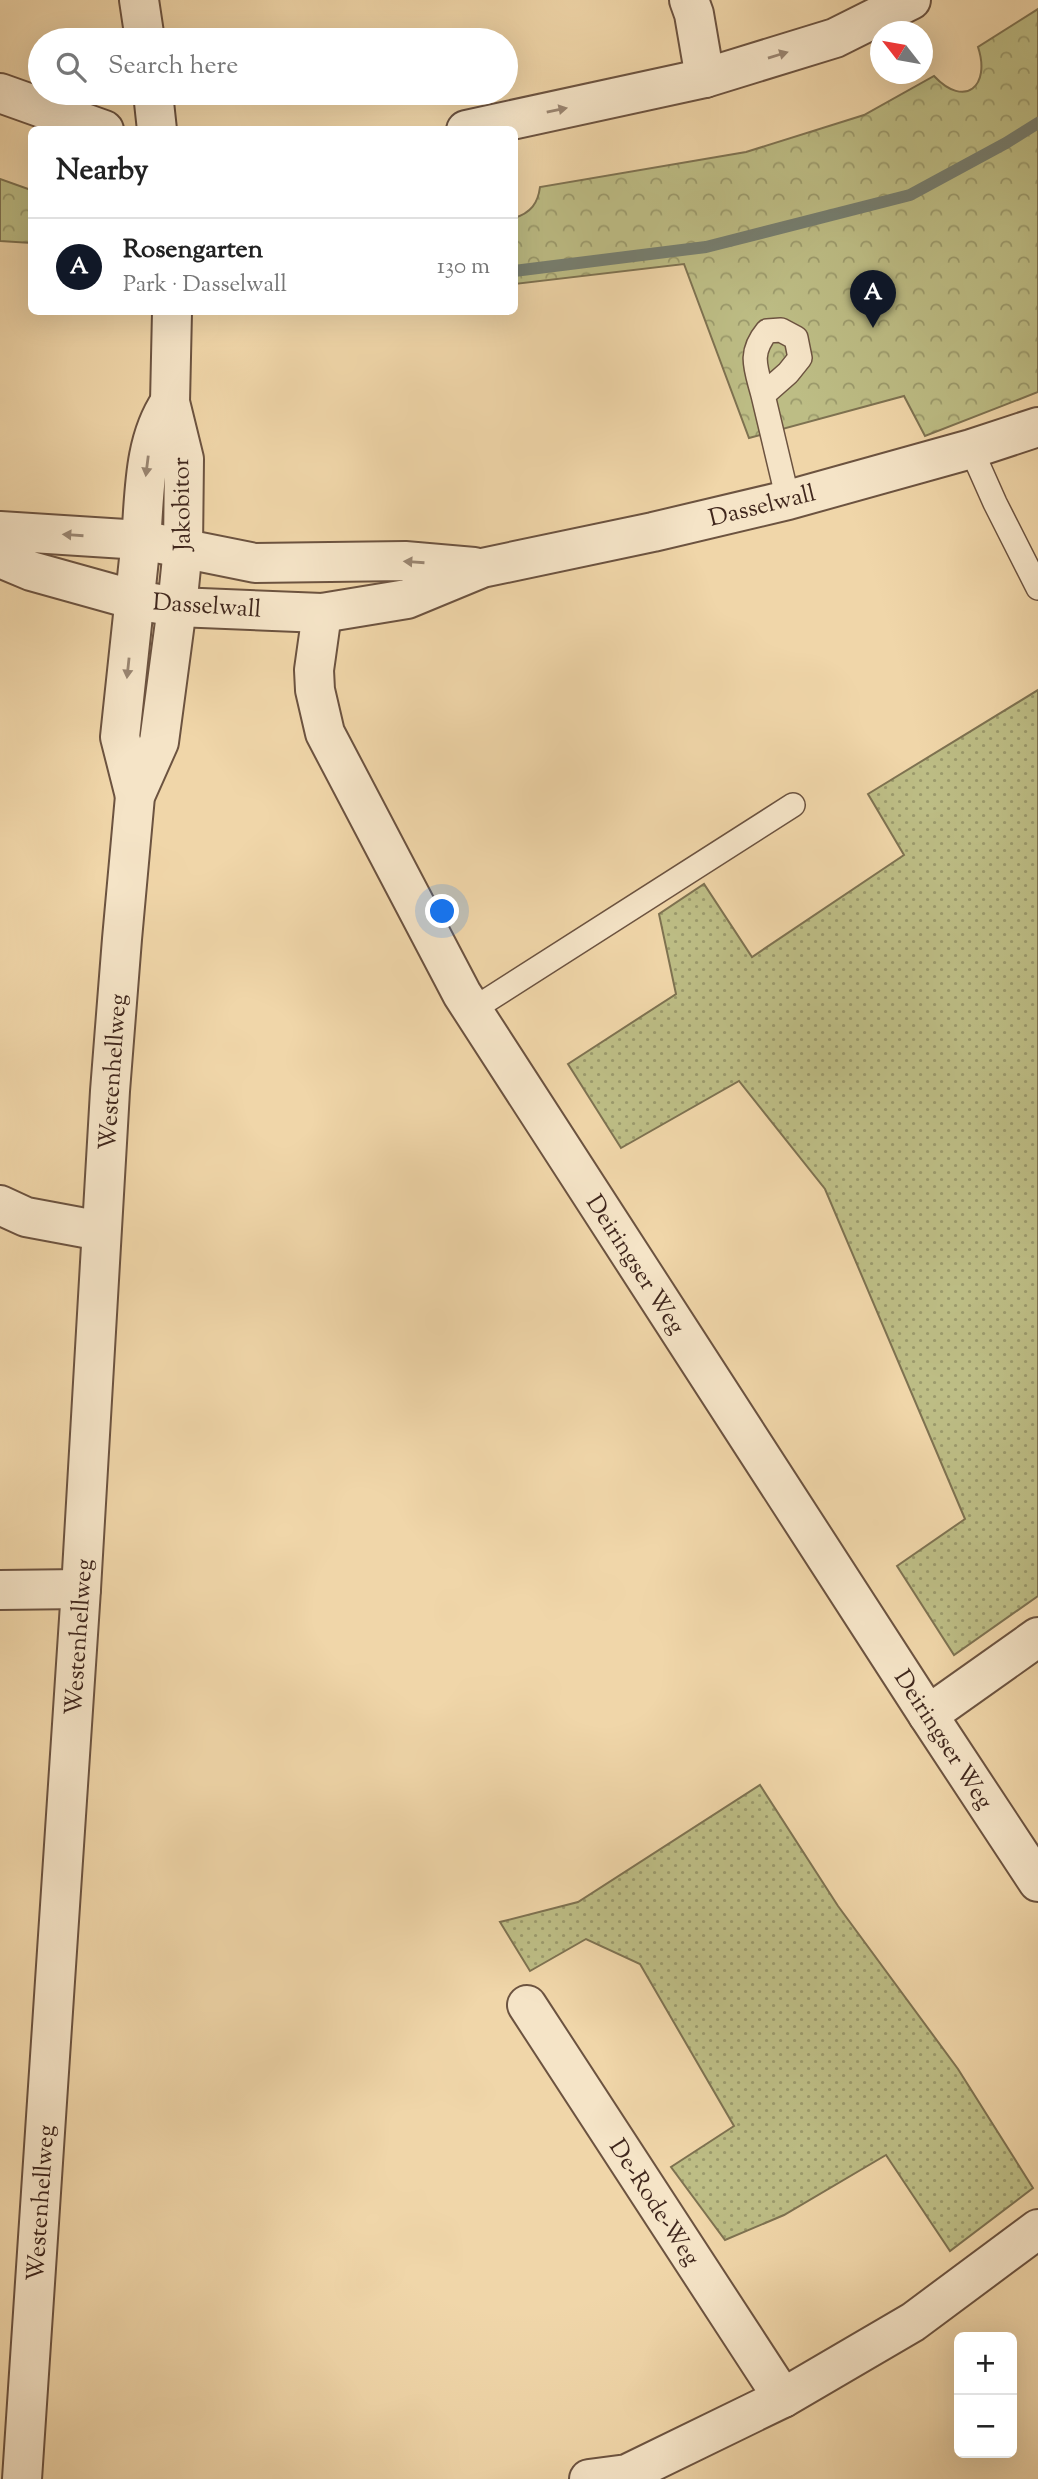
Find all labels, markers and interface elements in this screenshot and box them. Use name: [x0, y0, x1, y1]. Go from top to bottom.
north arrow: [870, 21, 933, 84]
search box: [28, 28, 518, 105]
icon: search: [52, 48, 90, 86]
text: Search here: [108, 48, 238, 85]
one-way arrow: [767, 50, 788, 60]
one-way arrow: [546, 104, 568, 115]
text: Nearby: [56, 150, 148, 193]
text: Rosengarten: [123, 232, 263, 269]
text: A: [70, 251, 88, 284]
text: 130 m: [437, 251, 490, 284]
text: Park · Dasselwall: [123, 269, 287, 302]
pin: A: [850, 270, 896, 328]
one-way arrow: [142, 455, 153, 477]
street label: Jakobitor: [165, 457, 201, 553]
street label: Dasselwall: [706, 477, 820, 537]
one-way arrow: [62, 529, 84, 540]
one-way arrow: [402, 557, 424, 568]
street label: Dasselwall: [151, 586, 263, 628]
one-way arrow: [122, 657, 133, 679]
your location: [425, 894, 459, 928]
street label: Westenhellweg: [92, 993, 136, 1152]
street label: Deiringser Weg: [576, 1189, 692, 1342]
street label: Westenhellweg: [58, 1558, 102, 1717]
street label: Deiringser Weg: [884, 1664, 1000, 1817]
street label: Westenhellweg: [20, 2124, 64, 2283]
street label: De-Rode-Weg: [600, 2133, 707, 2273]
map controls: [954, 2332, 1017, 2458]
button: +: [954, 2332, 1017, 2395]
button: −: [954, 2395, 1017, 2458]

